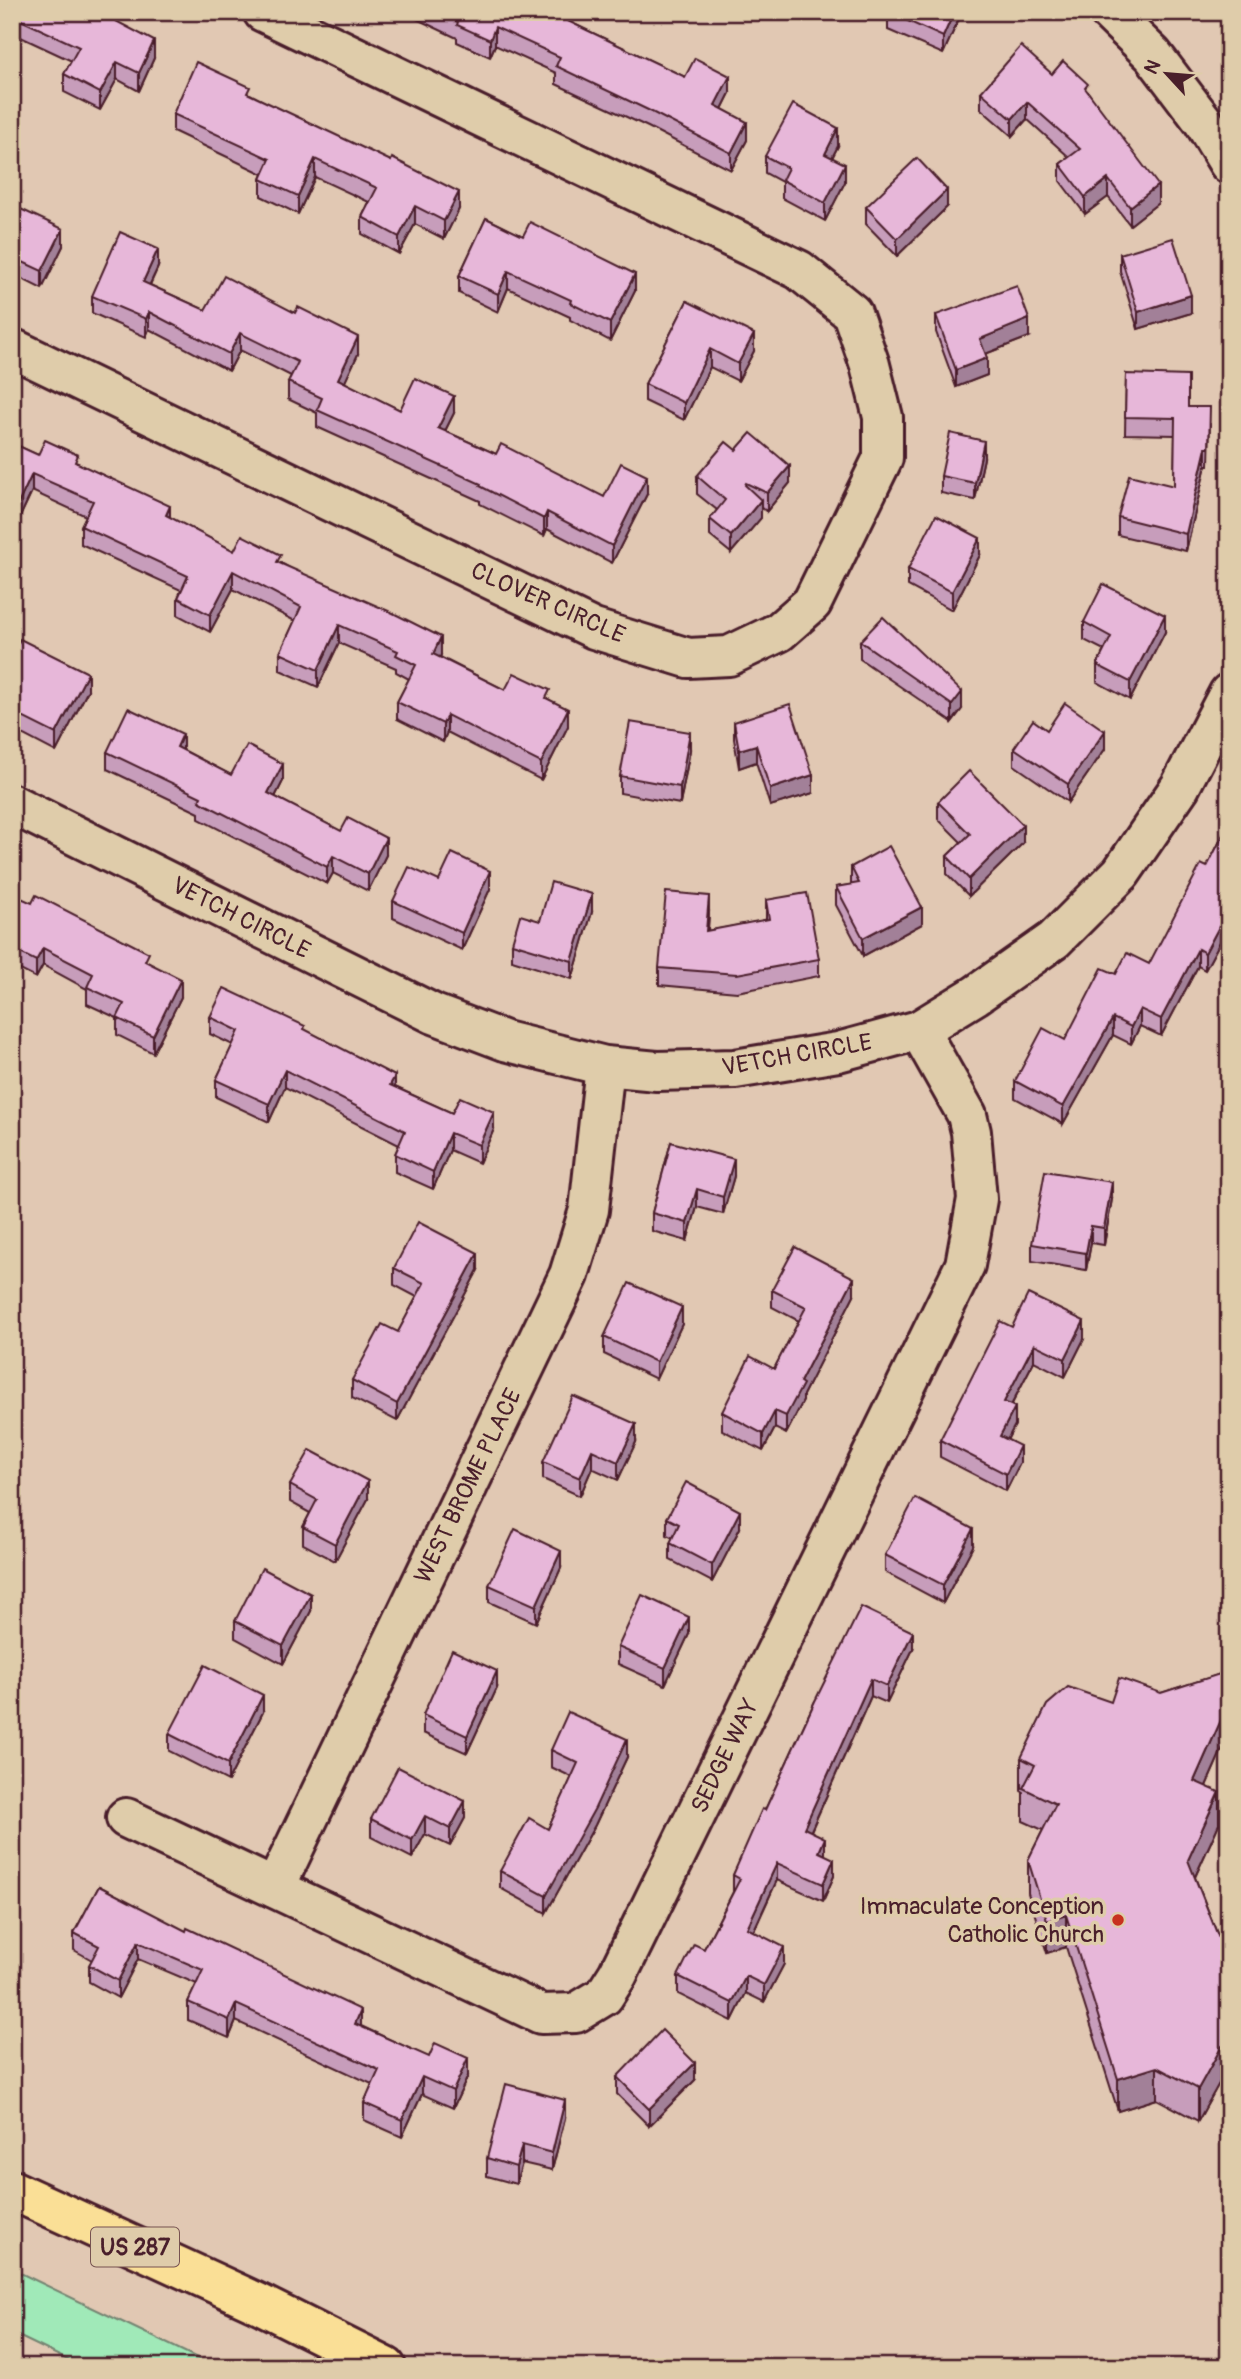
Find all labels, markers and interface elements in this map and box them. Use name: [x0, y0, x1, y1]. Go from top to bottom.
north arrow: [1132, 38, 1202, 108]
text: N: [1139, 56, 1166, 78]
street label: CLOVER CIRCLE: [466, 556, 630, 650]
street label: VETCH CIRCLE: [167, 871, 315, 965]
street label: VETCH CIRCLE: [720, 1028, 874, 1082]
street label: WEST BROME PLACE: [408, 1384, 528, 1588]
street label: SEDGE WAY: [685, 1694, 765, 1818]
place label: Immaculate Conception Catholic Church: [860, 1892, 1104, 1949]
marker: Immaculate Conception Catholic Church: [1110, 1912, 1126, 1928]
road number: US 287: [91, 2228, 179, 2266]

